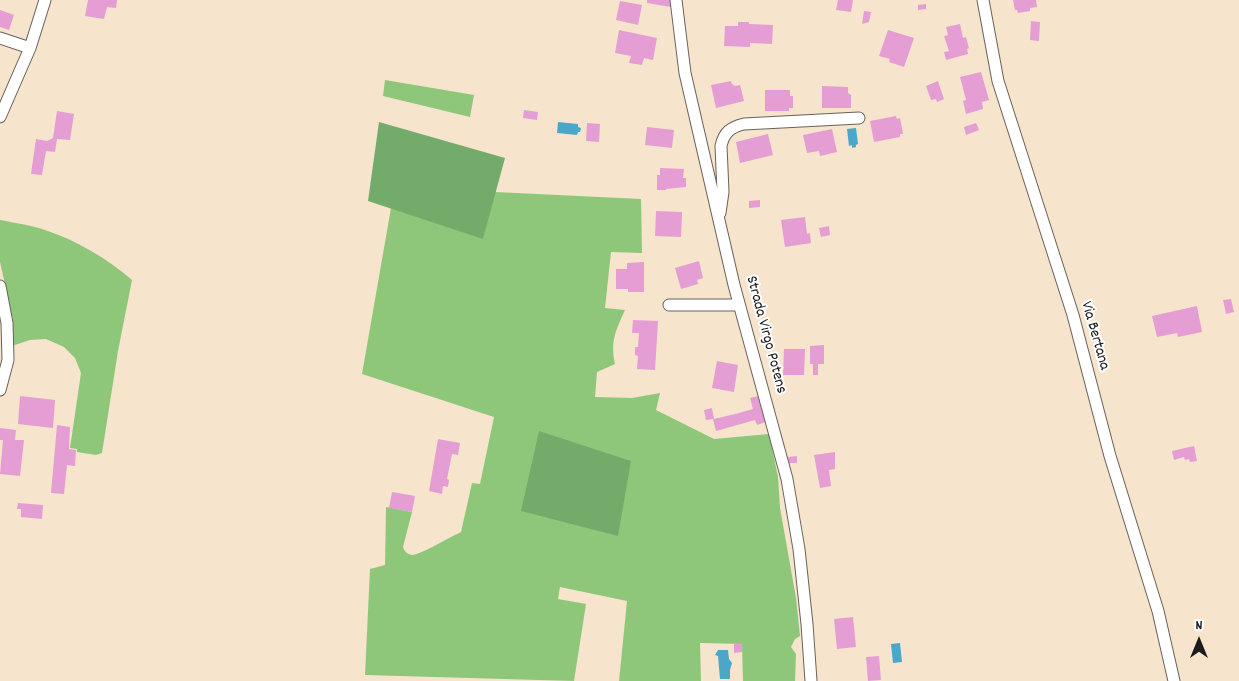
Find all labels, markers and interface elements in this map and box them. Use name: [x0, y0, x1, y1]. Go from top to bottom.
street label: Strada Virgo Potens: [740, 274, 790, 396]
street label: Via Bertana: [1075, 299, 1113, 373]
north arrow: [1174, 616, 1224, 666]
text: N: [1196, 616, 1202, 636]

